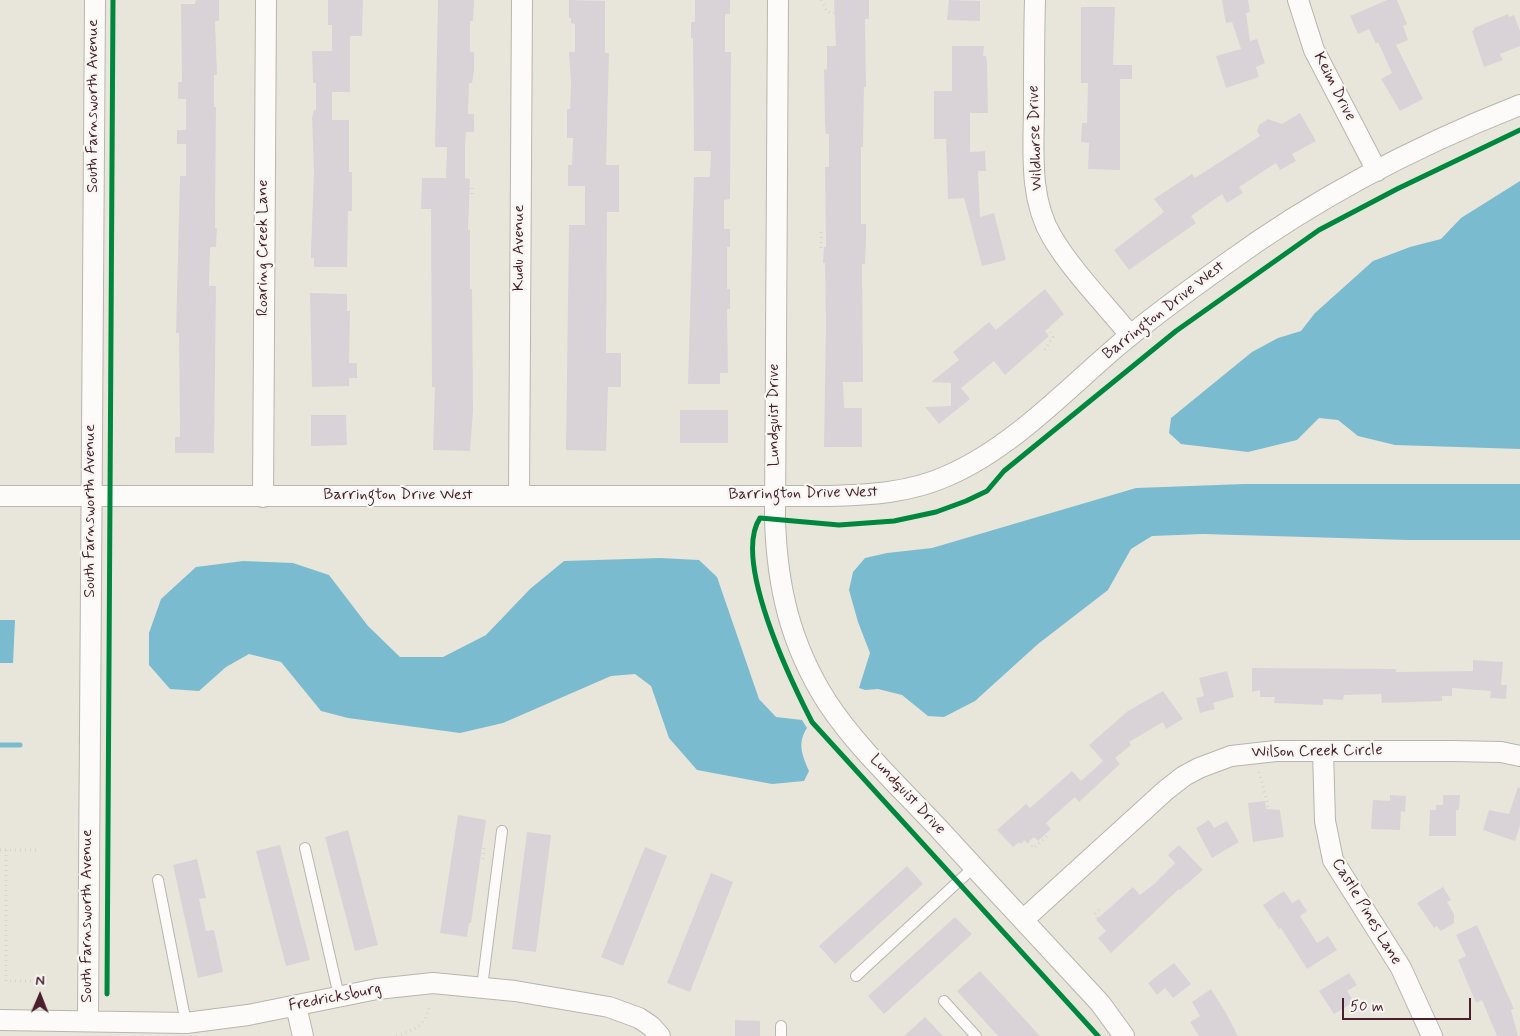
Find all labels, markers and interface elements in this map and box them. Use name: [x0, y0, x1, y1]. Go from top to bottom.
street label: South Farnsworth Avenue: [84, 19, 104, 193]
street label: Keim Drive: [1309, 49, 1359, 125]
street label: Wildhorse Drive: [1025, 85, 1047, 191]
street label: Roaring Creek Lane: [254, 180, 274, 316]
street label: Kudu Avenue: [510, 205, 530, 291]
street label: Barrington Drive West: [1099, 257, 1229, 365]
street label: Lundquist Drive: [765, 364, 785, 466]
street label: South Farnsworth Avenue: [81, 424, 101, 598]
street label: Barrington Drive West: [728, 483, 878, 505]
street label: Barrington Drive West: [323, 486, 473, 506]
street label: Wilson Creek Circle: [1251, 741, 1383, 763]
street label: Lundquist Drive: [865, 751, 949, 839]
street label: South Farnsworth Avenue: [78, 829, 98, 1003]
street label: Castle Pines Lane: [1327, 855, 1405, 969]
north arrow: [15, 971, 65, 1021]
text: N: [35, 972, 45, 990]
street label: Fredricksburg: [287, 980, 383, 1016]
scale bar: [1345, 988, 1474, 1020]
text: 50 m: [1350, 997, 1384, 1017]

